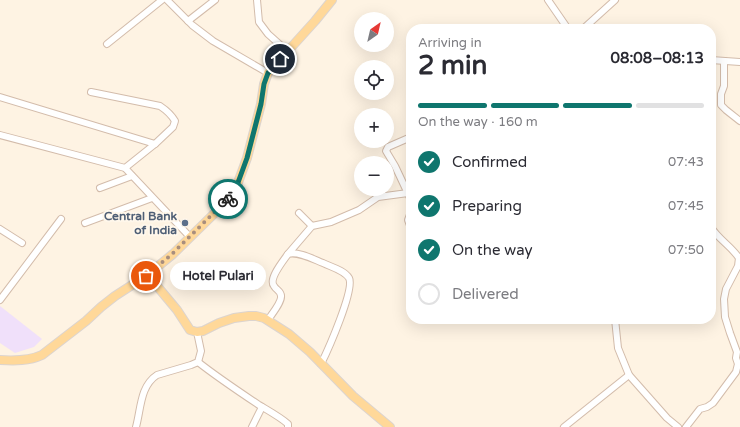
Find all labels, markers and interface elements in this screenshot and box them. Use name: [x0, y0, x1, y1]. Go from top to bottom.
north arrow: [354, 12, 394, 52]
map controls: [354, 12, 394, 196]
text: Arriving in: [418, 35, 482, 51]
pin: [263, 42, 297, 76]
icon: home: [269, 48, 291, 70]
text: 08:08–08:13: [611, 49, 704, 67]
text: 2 min: [418, 50, 487, 81]
button: locate: [354, 60, 394, 100]
button: +: [354, 108, 394, 148]
text: On the way · 160 m: [418, 114, 538, 130]
icon: check: [418, 151, 440, 173]
text: Confirmed: [452, 153, 527, 171]
text: 07:43: [668, 154, 704, 170]
button: −: [354, 156, 394, 196]
courier: [208, 179, 248, 219]
icon: bike: [217, 188, 239, 210]
icon: check: [418, 195, 440, 217]
text: Preparing: [452, 197, 522, 215]
text: 07:45: [668, 198, 704, 214]
place label: Central Bank of India: [104, 209, 177, 237]
marker: Central Bank of India: [180, 218, 190, 228]
icon: check: [418, 239, 440, 261]
text: On the way: [452, 241, 532, 259]
text: 07:50: [668, 242, 704, 258]
pin: [129, 259, 163, 293]
callout: Hotel Pulari: [170, 262, 266, 290]
icon: bag: [135, 265, 157, 287]
text: Hotel Pulari: [182, 268, 254, 284]
text: Delivered: [452, 285, 519, 303]

